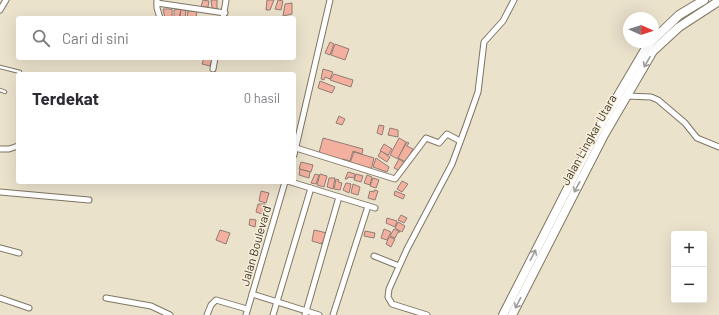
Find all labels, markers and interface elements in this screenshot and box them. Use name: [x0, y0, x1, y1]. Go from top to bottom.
north arrow: [623, 12, 659, 48]
search box: [16, 16, 296, 60]
icon: search: [30, 27, 52, 49]
text: Cari di sini: [62, 29, 129, 47]
one-way arrow: [643, 56, 651, 68]
text: Terdekat: [32, 88, 99, 108]
text: 0 hasil: [244, 90, 280, 106]
street label: Jalan Lingkar Utara: [557, 92, 619, 187]
one-way arrow: [572, 181, 580, 193]
street label: Jalan Boulevard: [237, 204, 273, 287]
map controls: [671, 231, 707, 303]
button: +: [671, 231, 707, 267]
one-way arrow: [530, 249, 537, 261]
button: −: [671, 267, 707, 303]
one-way arrow: [514, 297, 521, 309]

